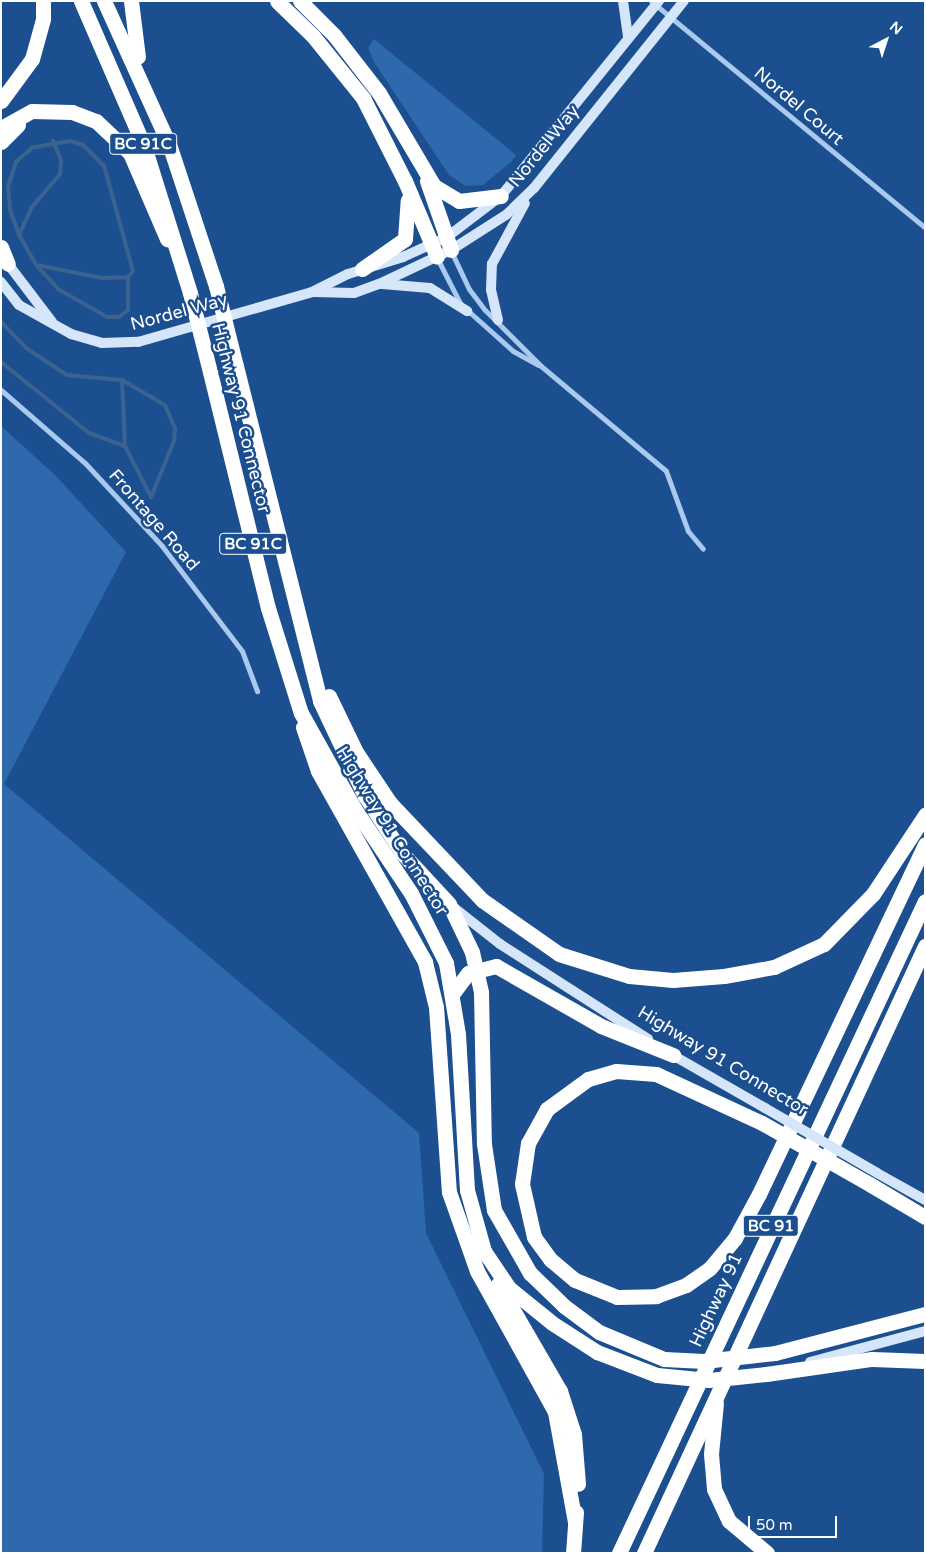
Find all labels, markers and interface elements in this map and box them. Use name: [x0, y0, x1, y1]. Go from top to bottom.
north arrow: [861, 15, 911, 65]
text: N: [886, 18, 906, 38]
street label: Nordel Court: [750, 62, 848, 150]
street label: Nordel Way: [504, 101, 584, 191]
road number: BC 91C: [108, 130, 178, 158]
street label: Nordel Way: [128, 289, 230, 335]
street label: Highway 91 Connector: [207, 321, 275, 515]
street label: Frontage Road: [104, 465, 204, 575]
road number: BC 91C: [218, 530, 288, 558]
street label: Highway 91 Connector: [331, 742, 453, 920]
street label: Highway 91 Connector: [634, 1001, 812, 1121]
road number: BC 91: [742, 1212, 800, 1240]
street label: Highway 91: [685, 1250, 747, 1350]
scale bar: [751, 1506, 840, 1538]
text: 50 m: [756, 1516, 793, 1534]

